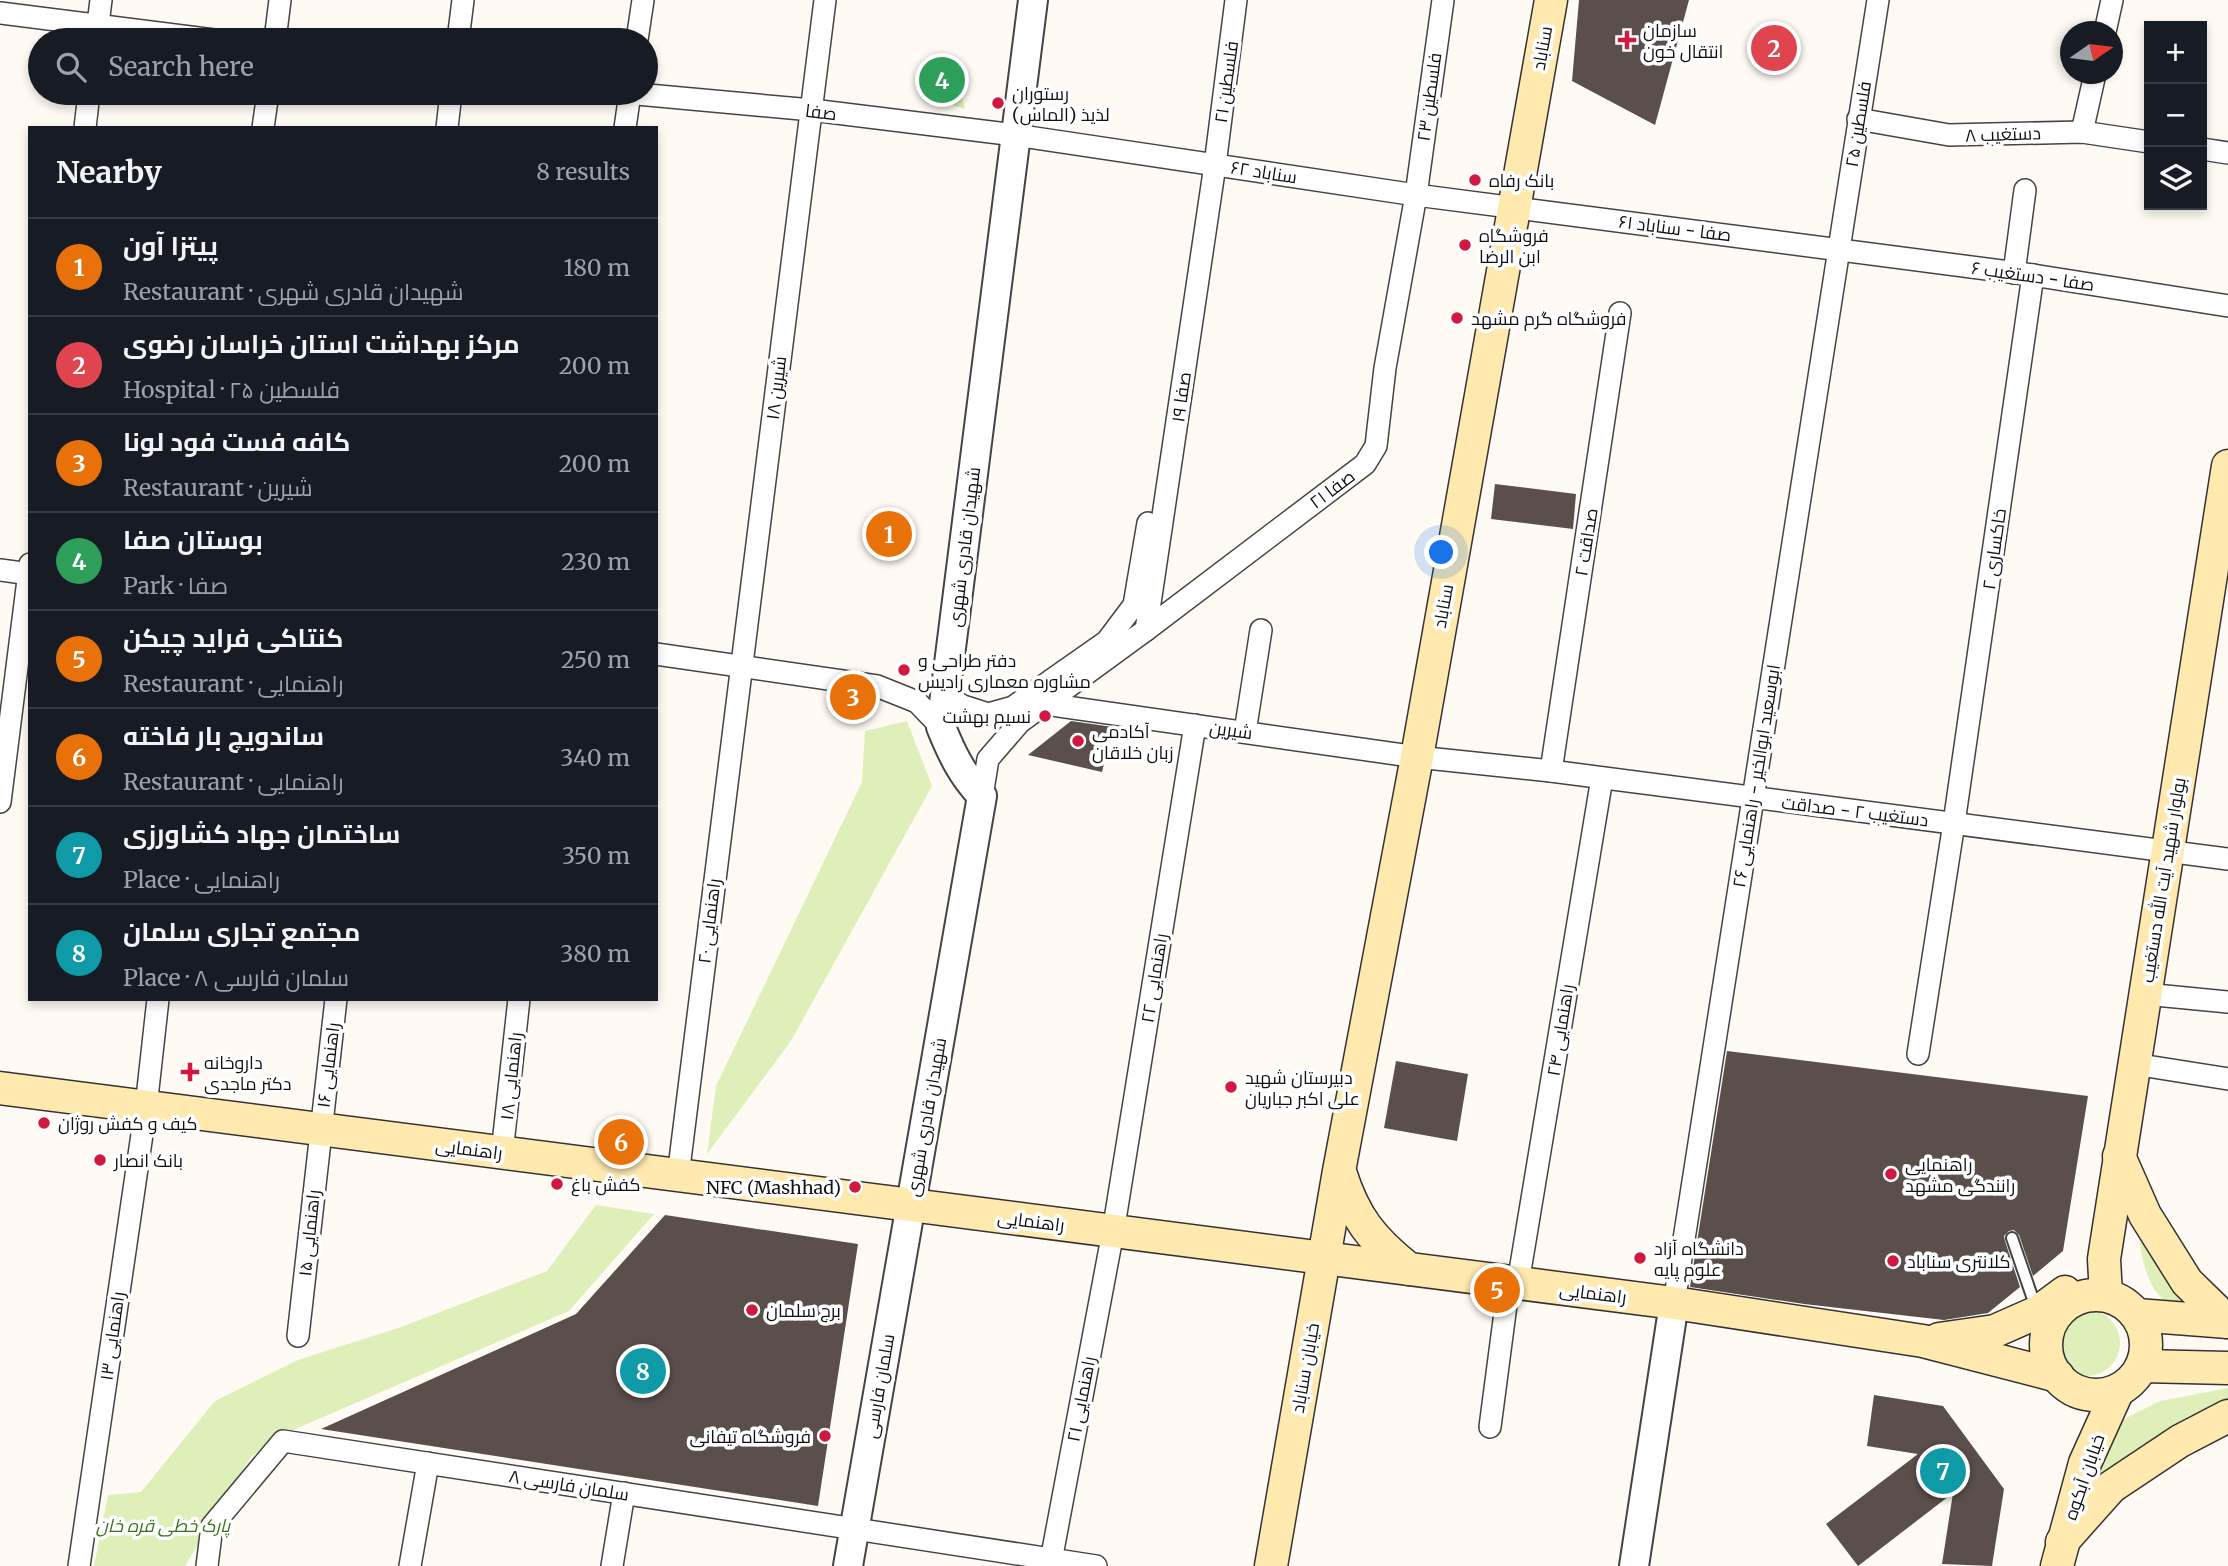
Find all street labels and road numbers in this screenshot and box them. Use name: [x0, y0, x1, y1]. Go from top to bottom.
street label: سناباد: [1527, 24, 1557, 72]
street label: فلسطین ۲۱: [1209, 39, 1243, 125]
street label: فلسطین ۲۳: [1411, 51, 1447, 143]
street label: فلسطین ۲۵: [1840, 79, 1876, 169]
street label: صفا: [804, 99, 838, 125]
street label: دستغیب ۸: [1965, 121, 2041, 147]
street label: سناباد ۶۲: [1229, 155, 1299, 189]
street label: صفا - سناباد ۶۱: [1617, 210, 1733, 246]
street label: صفا - دستغیب ۶: [1970, 256, 2096, 296]
street label: شیرین ۱۸: [761, 355, 791, 421]
street label: صفا ۱۹: [1166, 370, 1196, 424]
street label: صفا ۲۱: [1305, 464, 1359, 514]
street label: شهیدان قادری شهری: [943, 466, 985, 628]
street label: صداقت ۲: [1569, 506, 1603, 578]
street label: خاکساری ۲: [1977, 507, 2011, 591]
street label: سناباد: [1428, 582, 1458, 630]
street label: ابوسعید ابوالخیر - راهنمایی ۲۶: [1727, 663, 1785, 889]
street label: شیرین: [1208, 716, 1254, 744]
street label: بولوار شهید آیت الله دستغیب: [2135, 776, 2191, 984]
street label: دستغیب ۲ - صداقت: [1780, 791, 1930, 831]
street label: راهنمایی ۲۰: [692, 877, 726, 965]
street label: راهنمایی ۲۲: [1136, 931, 1172, 1025]
street label: راهنمایی ۲۴: [1541, 982, 1579, 1078]
street label: راهنمایی ۱۶: [311, 1021, 345, 1109]
street label: راهنمایی ۱۸: [495, 1031, 527, 1121]
street label: شهیدان قادری شهری: [901, 1036, 951, 1198]
street label: راهنمایی: [434, 1133, 504, 1165]
street label: راهنمایی ۱۵: [293, 1189, 325, 1277]
street label: راهنمایی: [996, 1205, 1066, 1237]
street label: راهنمایی: [1558, 1277, 1628, 1309]
street label: راهنمایی ۱۳: [94, 1290, 130, 1382]
street label: خیابان سناباد: [1286, 1321, 1324, 1415]
street label: سلمان فارسی: [858, 1332, 900, 1440]
street label: راهنمایی ۲۱: [1061, 1354, 1101, 1444]
street label: خیابان آبکوه: [2059, 1431, 2109, 1523]
street label: سلمان فارسی ۸: [507, 1464, 631, 1506]

